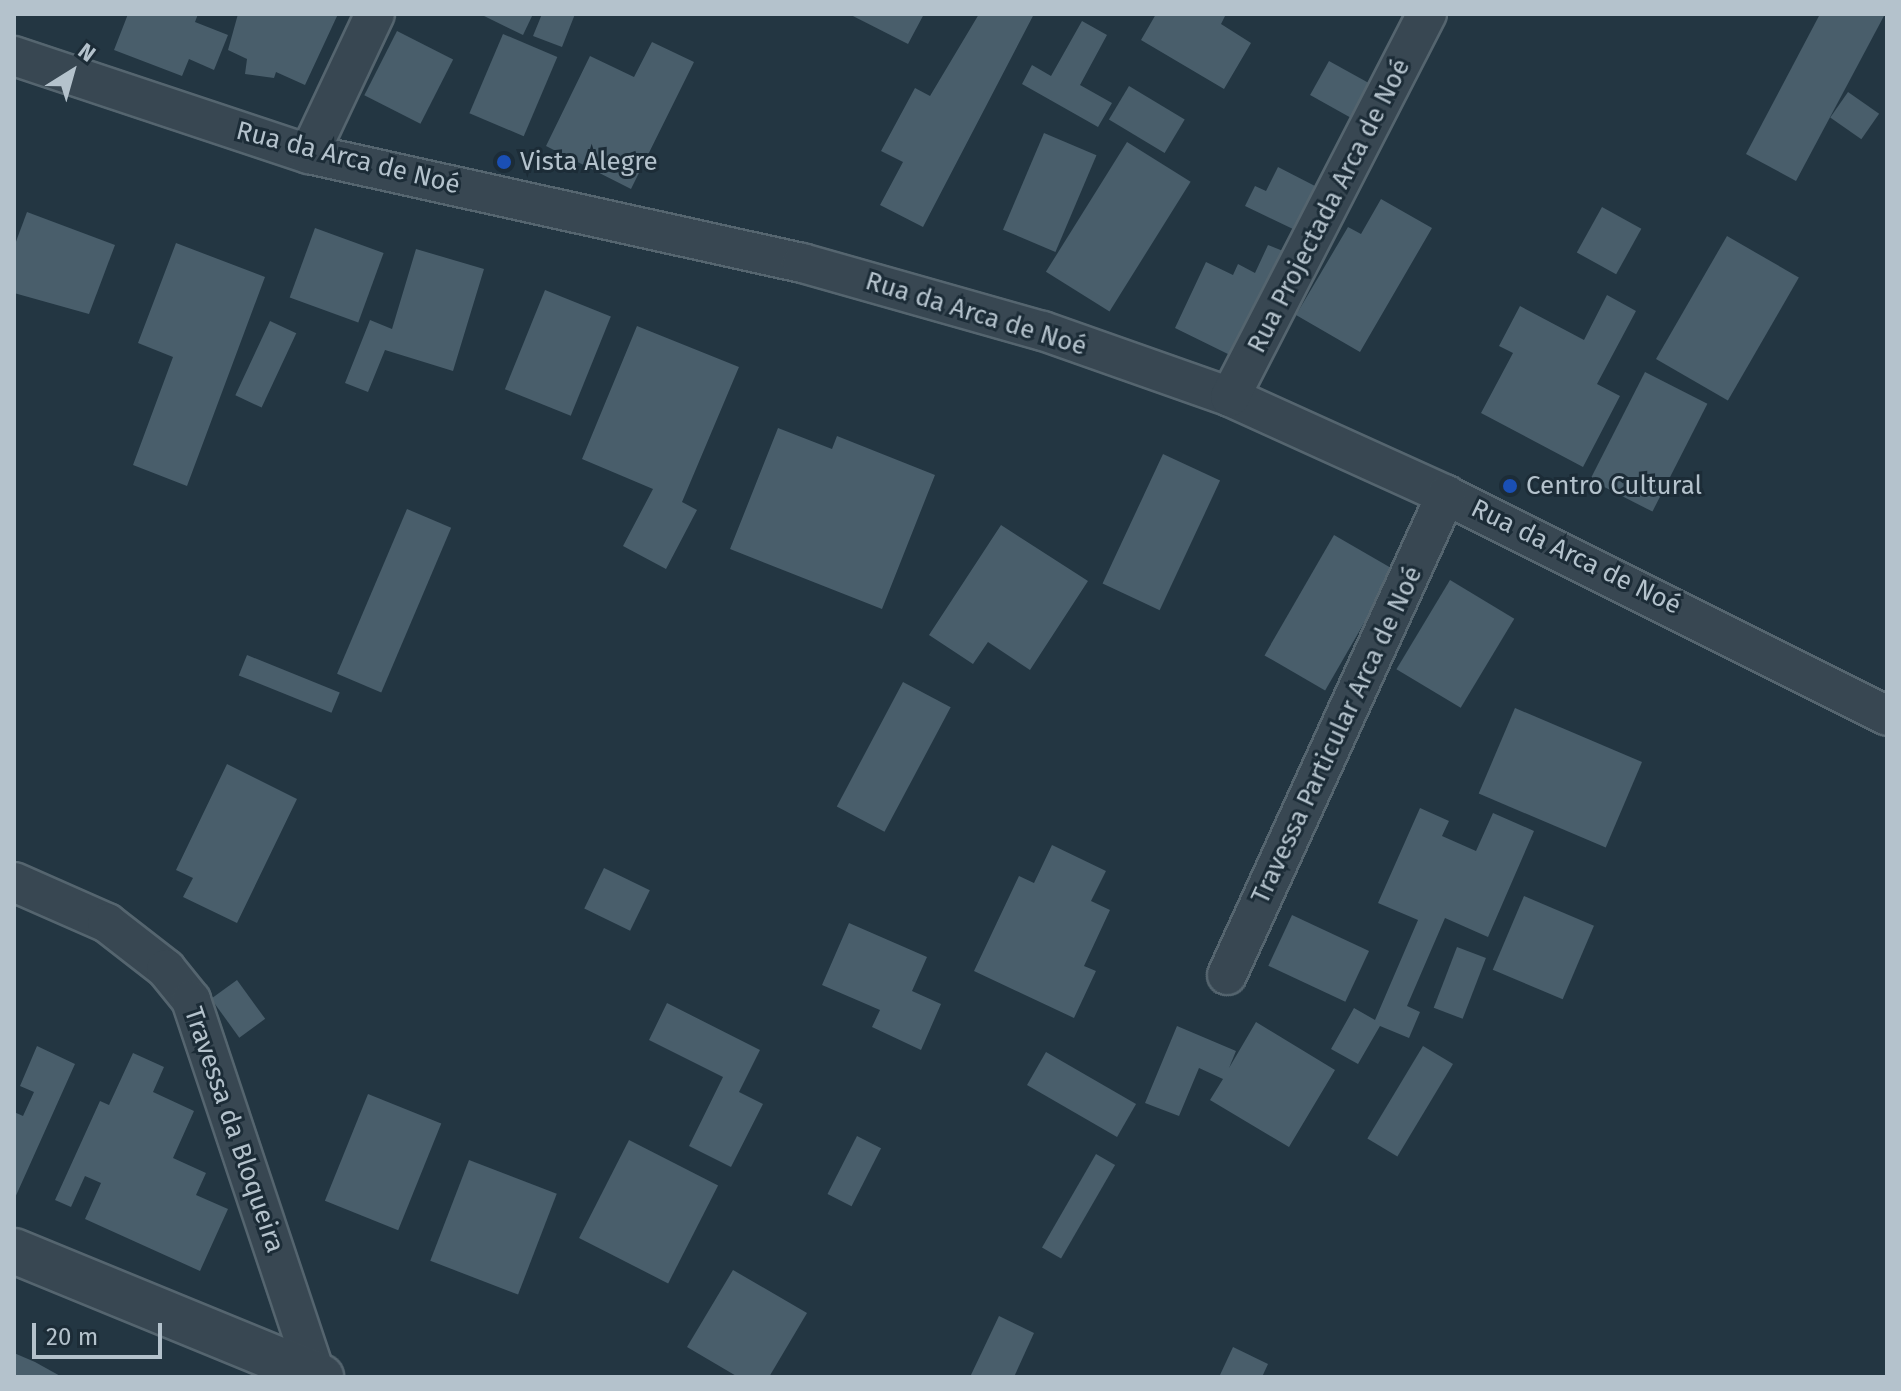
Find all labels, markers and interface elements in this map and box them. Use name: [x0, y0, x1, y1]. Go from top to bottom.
north arrow: [32, 32, 112, 112]
text: N: [73, 37, 101, 68]
street label: Rua Projectada Arca de Noé: [1241, 54, 1417, 358]
street label: Rua da Arca de Noé: [233, 115, 463, 201]
place label: Vista Alegre: [520, 146, 658, 178]
marker: Vista Alegre: [495, 153, 513, 171]
street label: Rua da Arca de Noé: [862, 266, 1090, 362]
place label: Centro Cultural: [1526, 470, 1702, 502]
marker: Centro Cultural: [1501, 477, 1519, 495]
street label: Rua da Arca de Noé: [1466, 493, 1686, 621]
street label: Travessa Particular Arca de Noé: [1245, 561, 1429, 909]
street label: Travessa da Bloqueira: [177, 1003, 291, 1257]
scale bar: [36, 1307, 166, 1357]
text: 20 m: [46, 1323, 98, 1351]

